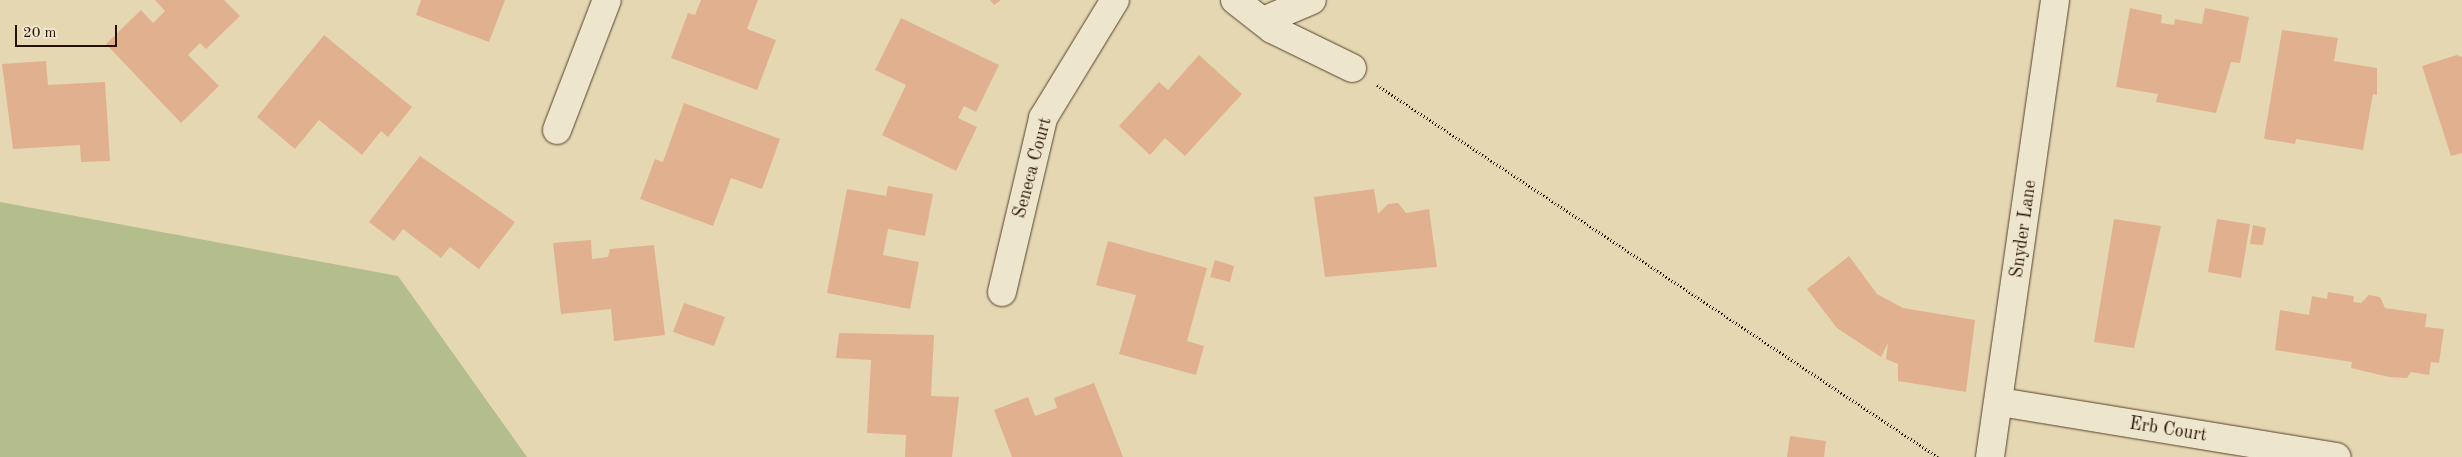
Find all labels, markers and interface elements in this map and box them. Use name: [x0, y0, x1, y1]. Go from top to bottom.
scale bar: [18, 15, 120, 47]
text: 20 m: [23, 26, 57, 41]
street label: Seneca Court: [1009, 115, 1057, 221]
street label: Snyder Lane: [2006, 179, 2042, 279]
street label: Erb Court: [2128, 413, 2208, 447]

